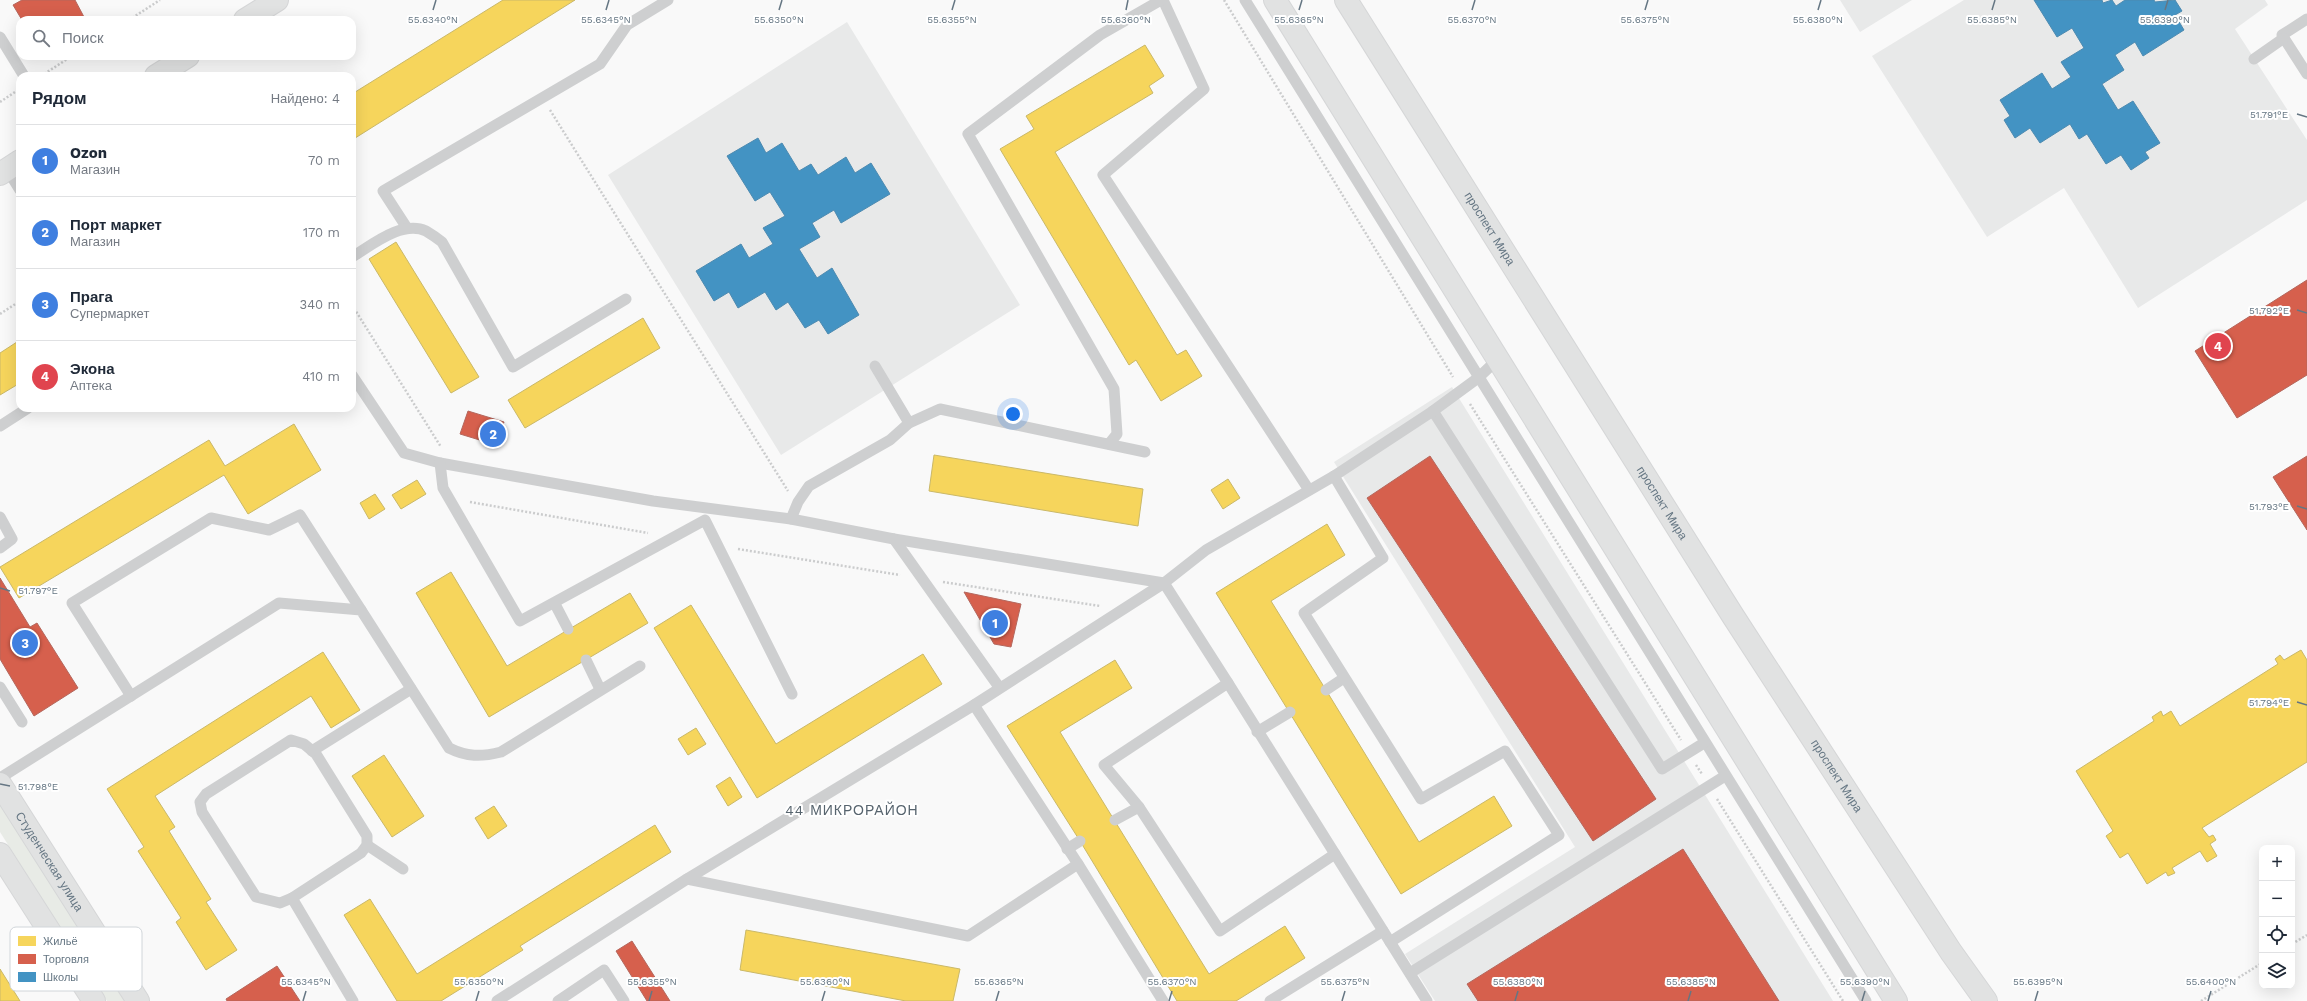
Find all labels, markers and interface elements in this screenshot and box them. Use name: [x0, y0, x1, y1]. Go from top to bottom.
text: 55.6340°N: [408, 14, 458, 25]
text: 55.6345°N: [581, 14, 631, 25]
text: 55.6350°N: [754, 14, 804, 25]
text: 55.6355°N: [927, 14, 977, 25]
text: 55.6360°N: [1101, 14, 1151, 25]
text: 55.6365°N: [1274, 14, 1324, 25]
text: 55.6370°N: [1447, 14, 1497, 25]
text: 55.6375°N: [1620, 14, 1670, 25]
text: 55.6380°N: [1793, 14, 1843, 25]
text: 55.6385°N: [1967, 14, 2017, 25]
text: 55.6390°N: [2140, 14, 2190, 25]
search box: [16, 16, 356, 60]
icon: search: [30, 27, 52, 49]
text: Поиск: [62, 29, 104, 47]
text: Рядом: [32, 88, 87, 108]
text: Найдено: 4: [271, 91, 340, 106]
text: 51.791°E: [2250, 109, 2288, 120]
text: Ozon: [70, 144, 107, 162]
text: 1: [42, 153, 48, 168]
text: 70 m: [308, 153, 340, 168]
text: Магазин: [70, 162, 120, 177]
street label: проспект Мира: [1461, 189, 1518, 268]
text: Порт маркет: [70, 216, 162, 234]
text: 2: [41, 225, 49, 240]
text: 170 m: [303, 225, 340, 240]
text: Магазин: [70, 234, 120, 249]
text: Прага: [70, 288, 113, 306]
text: 3: [41, 297, 49, 312]
text: 340 m: [300, 297, 340, 312]
text: 51.792°E: [2249, 305, 2289, 316]
text: Супермаркет: [70, 306, 149, 321]
pin: 4: [2205, 331, 2231, 361]
text: Экона: [70, 360, 115, 378]
text: 4: [41, 369, 49, 384]
text: 410 m: [302, 369, 340, 384]
text: Аптека: [70, 378, 112, 393]
your location: [1003, 404, 1023, 424]
pin: 2: [480, 419, 506, 449]
street label: проспект Мира: [1634, 464, 1690, 543]
text: 51.793°E: [2249, 501, 2289, 512]
text: 51.797°E: [18, 585, 58, 596]
pin: 1: [982, 608, 1008, 638]
pin: 3: [12, 628, 38, 658]
text: 51.794°E: [2249, 697, 2289, 708]
street label: проспект Мира: [1808, 737, 1866, 815]
text: 51.798°E: [18, 781, 58, 792]
district label: 44 МИКРОРАЙОН: [785, 801, 919, 818]
street label: Студенческая улица: [13, 809, 86, 914]
map controls: [2259, 845, 2295, 989]
button: +: [2259, 845, 2295, 881]
button: −: [2259, 881, 2295, 917]
button: locate: [2259, 917, 2295, 953]
legend: [10, 927, 142, 991]
text: Жильё: [43, 935, 78, 948]
text: Торговля: [43, 953, 89, 966]
button: layers: [2259, 953, 2295, 989]
text: Школы: [43, 971, 78, 984]
text: 55.6345°N: [281, 976, 331, 987]
text: 55.6350°N: [454, 976, 504, 987]
text: 55.6355°N: [627, 976, 677, 987]
text: 55.6360°N: [800, 976, 850, 987]
text: 55.6365°N: [974, 976, 1024, 987]
text: 55.6370°N: [1147, 976, 1197, 987]
text: 55.6375°N: [1320, 976, 1370, 987]
text: 55.6380°N: [1493, 976, 1543, 987]
text: 55.6385°N: [1666, 976, 1716, 987]
text: 55.6390°N: [1840, 976, 1890, 987]
text: 55.6395°N: [2013, 976, 2063, 987]
text: 55.6400°N: [2186, 976, 2236, 987]

